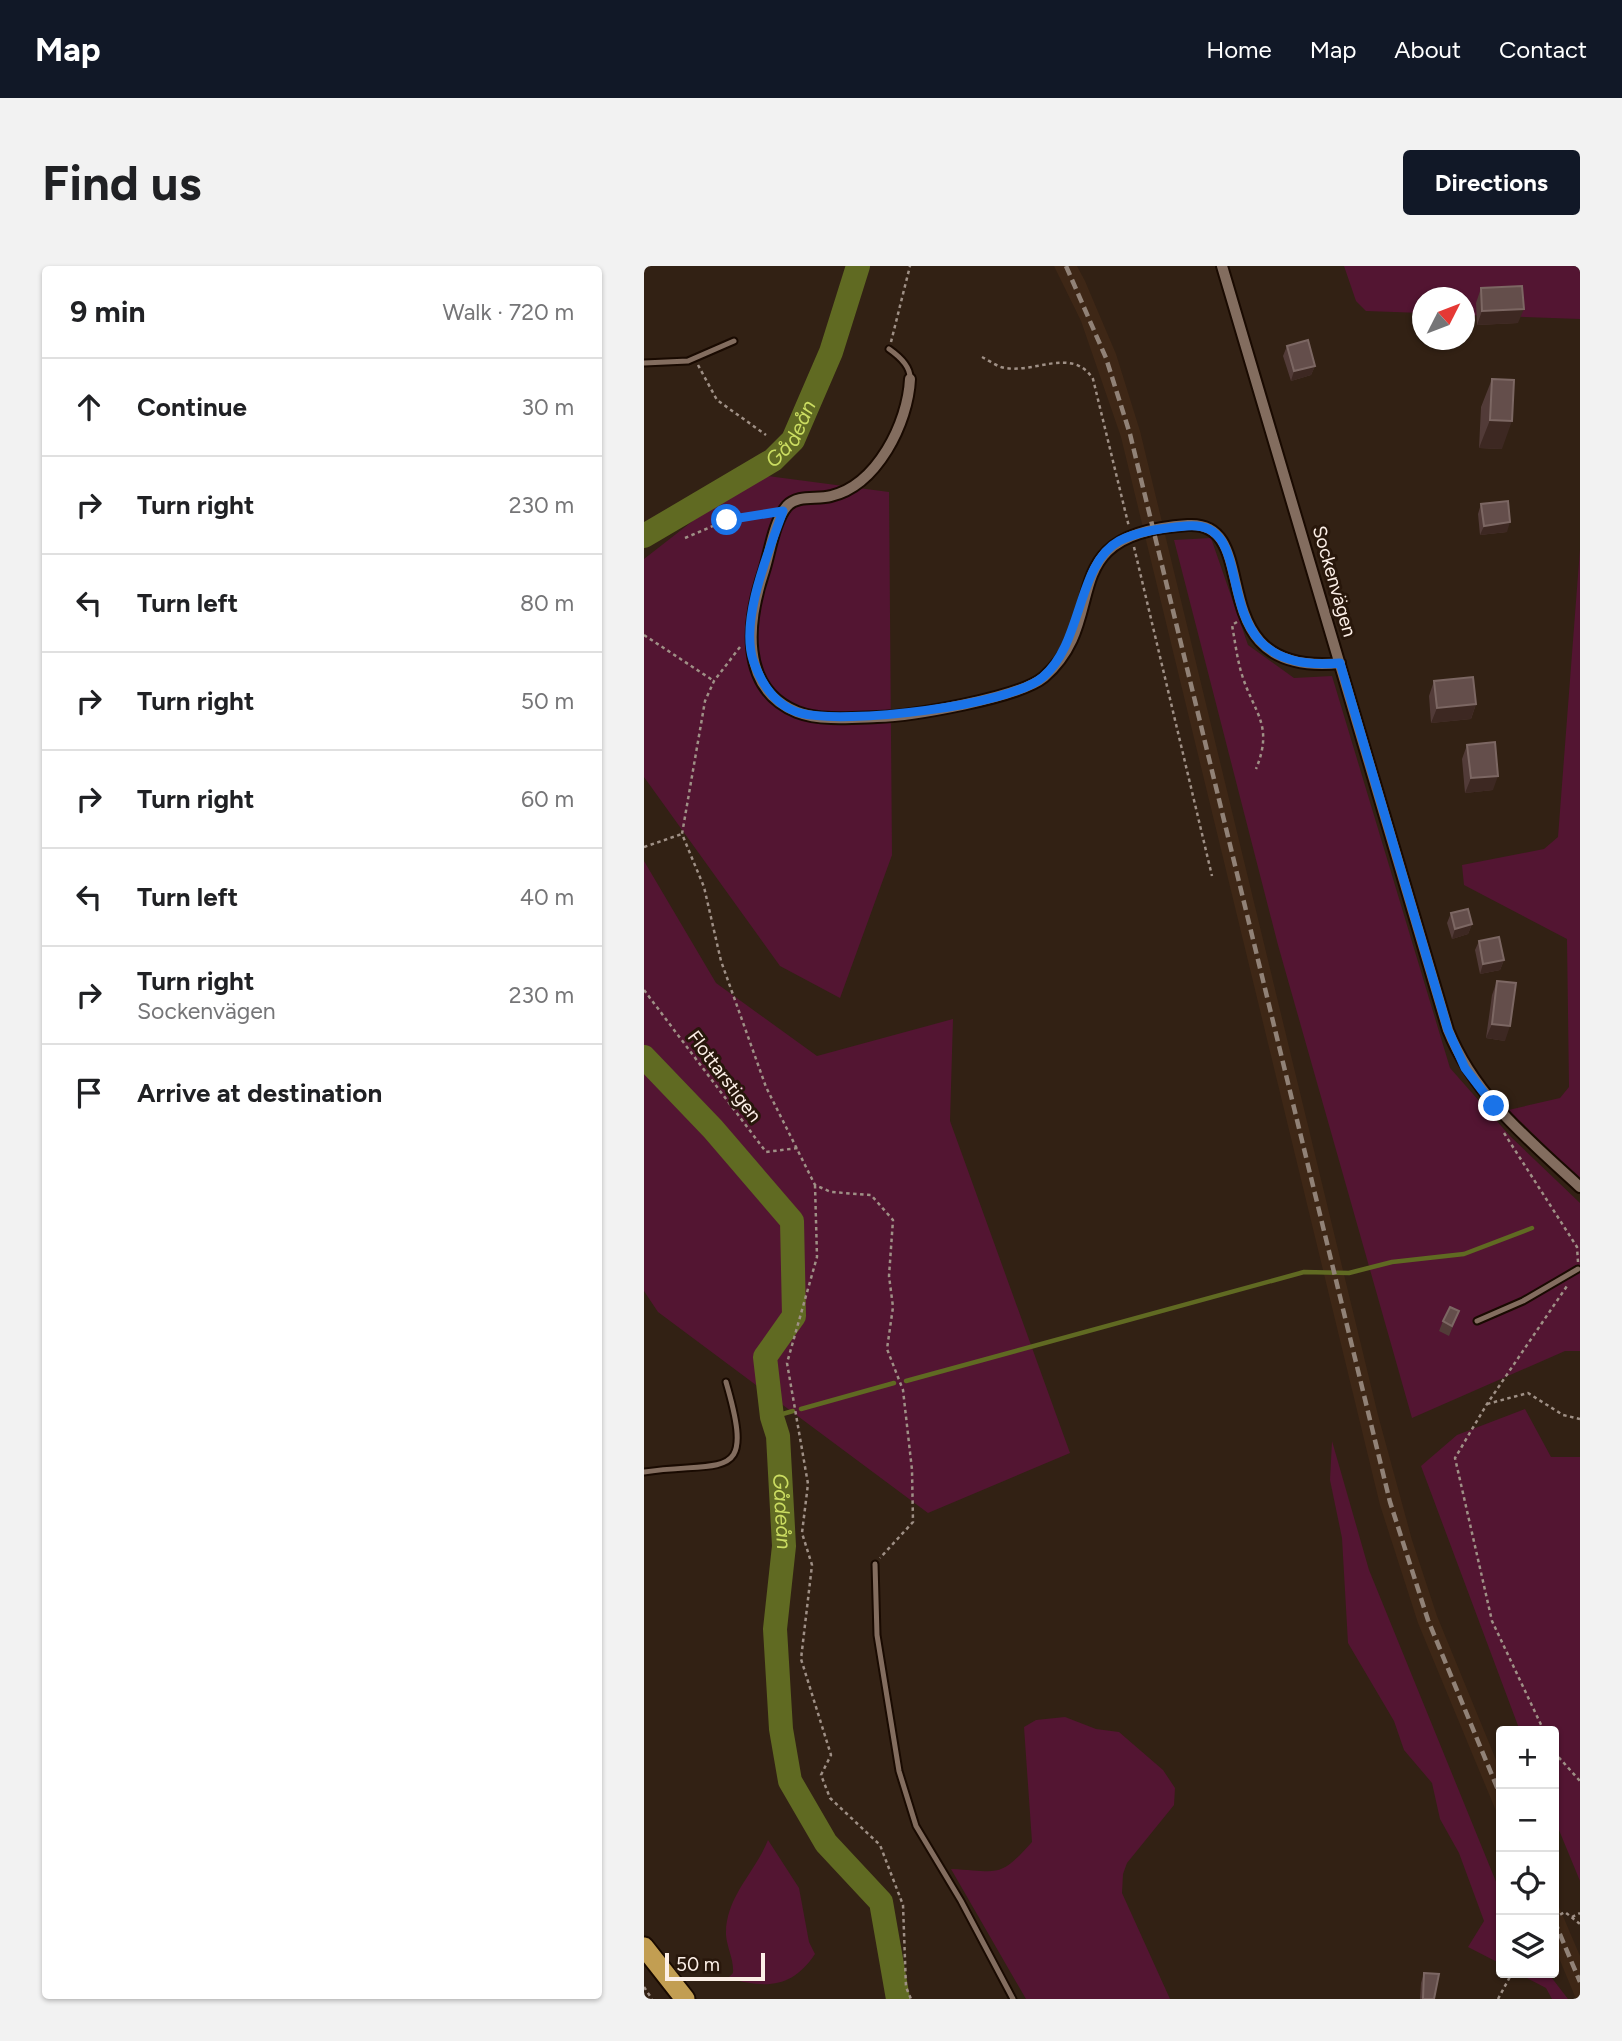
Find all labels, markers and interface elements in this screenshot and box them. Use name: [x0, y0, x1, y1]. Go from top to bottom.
text: Map: [35, 30, 101, 69]
text: Home: [1206, 35, 1272, 64]
text: Map: [1310, 35, 1356, 64]
text: About: [1394, 35, 1461, 64]
text: Contact: [1499, 35, 1587, 64]
button: Directions: [1403, 150, 1580, 215]
text: Find us: [42, 153, 201, 212]
north arrow: [1412, 287, 1475, 350]
text: 9 min: [70, 293, 146, 330]
text: Walk · 720 m: [443, 298, 574, 326]
icon: ahead: [70, 388, 108, 426]
text: Continue: [137, 391, 247, 423]
text: 30 m: [521, 393, 574, 421]
water label: Gådeån: [760, 396, 821, 473]
icon: right: [70, 486, 108, 524]
text: Turn right: [137, 489, 254, 521]
text: 230 m: [509, 491, 574, 519]
route start: [711, 504, 742, 535]
street label: Sockenvägen: [1308, 523, 1361, 639]
icon: left: [70, 584, 108, 622]
text: Turn left: [137, 587, 238, 619]
text: 80 m: [520, 589, 574, 617]
icon: right: [70, 682, 108, 720]
text: Turn right: [137, 685, 254, 717]
text: 50 m: [521, 687, 574, 715]
icon: right: [70, 780, 108, 818]
text: Turn right: [137, 783, 254, 815]
text: 60 m: [521, 785, 574, 813]
icon: left: [70, 878, 108, 916]
text: Turn left: [137, 881, 238, 913]
text: 40 m: [520, 883, 574, 911]
text: Turn right: [137, 965, 254, 997]
icon: right: [70, 976, 108, 1014]
text: 230 m: [509, 981, 574, 1009]
text: Sockenvägen: [137, 997, 276, 1025]
street label: Flottarstigen: [683, 1026, 766, 1127]
icon: arrive: [70, 1074, 108, 1112]
text: Arrive at destination: [137, 1077, 382, 1109]
route end: [1478, 1090, 1509, 1121]
water label: Gådeån: [768, 1473, 797, 1550]
map controls: [1496, 1726, 1559, 1978]
button: +: [1496, 1726, 1559, 1789]
button: −: [1496, 1789, 1559, 1852]
button: locate: [1496, 1852, 1559, 1915]
button: layers: [1496, 1915, 1559, 1978]
scale bar: [665, 1950, 765, 1982]
text: 50 m: [676, 1953, 720, 1976]

